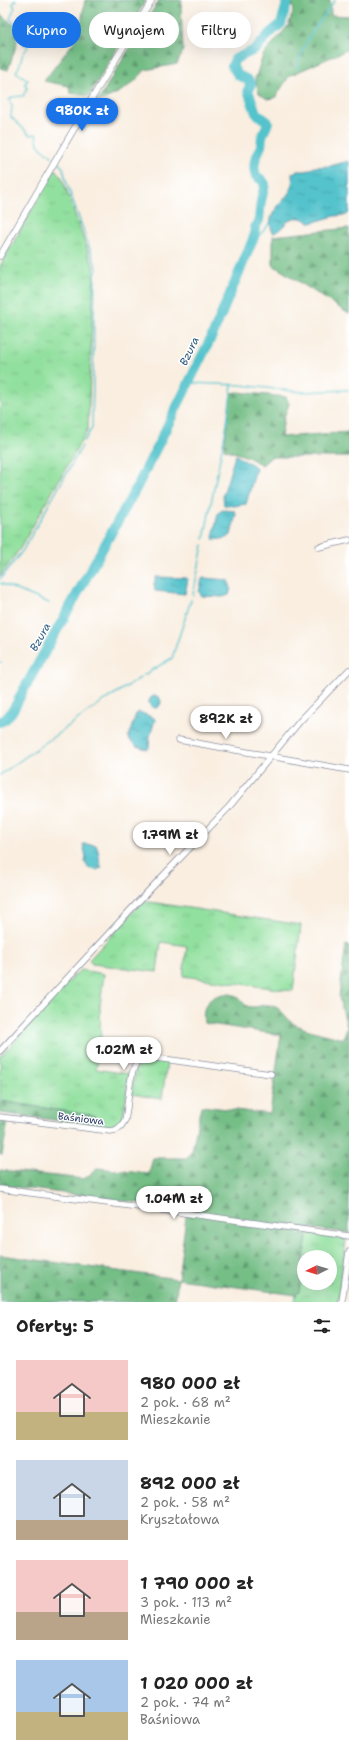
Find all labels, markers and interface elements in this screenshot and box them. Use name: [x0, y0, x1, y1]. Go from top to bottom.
chip: Kupno: [12, 12, 81, 48]
chip: Wynajem: [89, 12, 179, 48]
chip: Filtry: [187, 12, 251, 48]
pin: 980K zł: [45, 98, 119, 132]
text: 980K zł: [55, 102, 109, 119]
water label: Bzura: [176, 334, 203, 368]
water label: Bzura: [26, 620, 54, 654]
pin: 892K zł: [189, 706, 263, 740]
text: 892K zł: [199, 710, 253, 727]
pin: 1.79M zł: [129, 822, 211, 856]
text: 1.79M zł: [142, 826, 198, 843]
pin: 1.02M zł: [83, 1037, 165, 1071]
text: 1.02M zł: [95, 1041, 153, 1058]
street label: Baśniowa: [57, 1109, 105, 1128]
pin: 1.04M zł: [133, 1186, 215, 1220]
text: 1.04M zł: [145, 1190, 203, 1207]
north arrow: [297, 1250, 337, 1290]
map controls: [297, 1250, 337, 1290]
text: Oferty: 5: [16, 1315, 94, 1337]
icon: filters: [311, 1315, 333, 1337]
text: 980 000 zł: [140, 1372, 240, 1394]
icon: home: [48, 1376, 96, 1424]
text: 2 pok. · 68 m²: [140, 1394, 231, 1411]
text: Mieszkanie: [140, 1411, 211, 1428]
text: 892 000 zł: [140, 1472, 240, 1494]
icon: home: [48, 1476, 96, 1524]
text: 2 pok. · 58 m²: [140, 1494, 230, 1511]
text: Kryształowa: [140, 1511, 219, 1528]
text: 1 790 000 zł: [140, 1572, 253, 1594]
icon: home: [48, 1576, 96, 1624]
text: 3 pok. · 113 m²: [140, 1594, 232, 1611]
text: Mieszkanie: [140, 1611, 211, 1628]
text: 1 020 000 zł: [140, 1672, 253, 1694]
icon: home: [48, 1676, 96, 1724]
text: 2 pok. · 74 m²: [140, 1694, 231, 1711]
text: Baśniowa: [140, 1711, 200, 1728]

